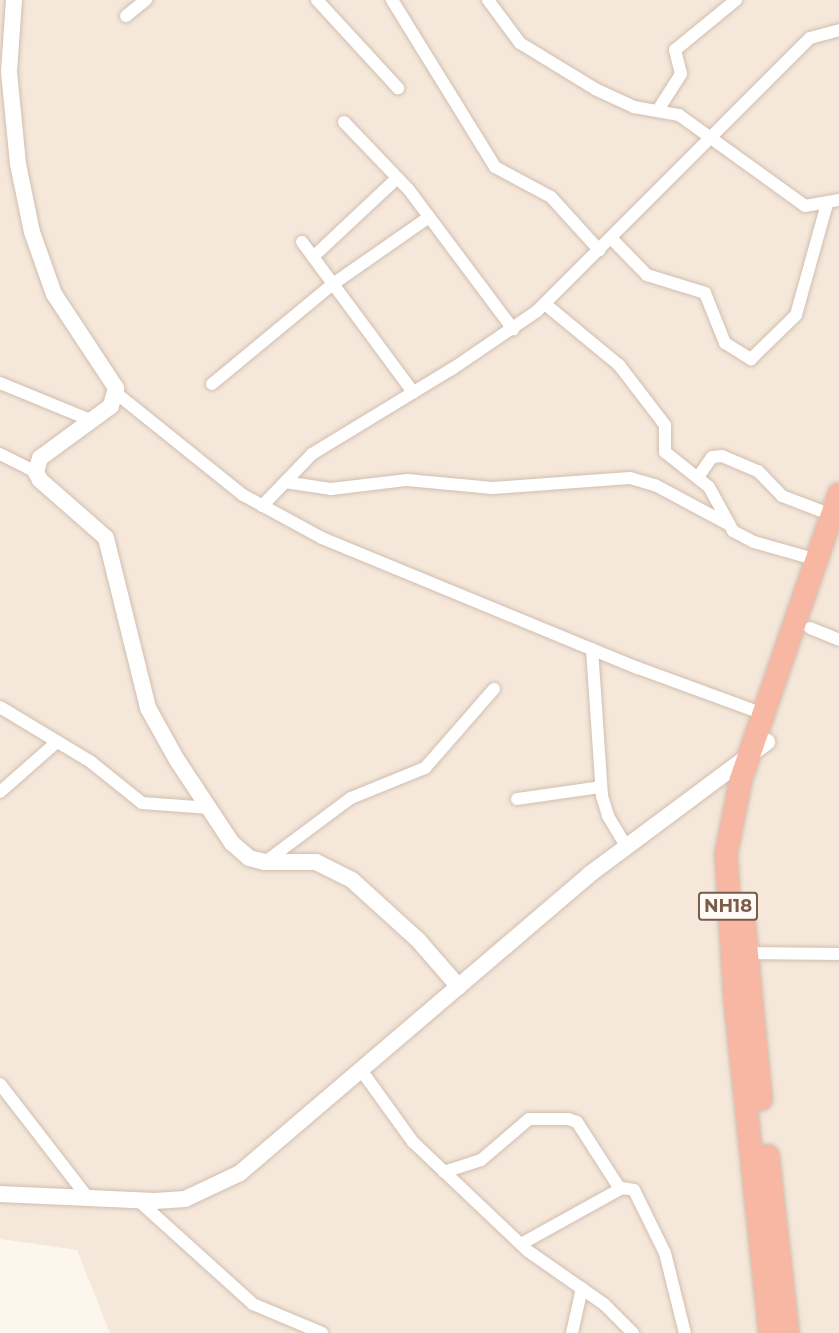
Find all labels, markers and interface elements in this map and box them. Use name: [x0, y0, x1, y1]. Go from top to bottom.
road number: NH18: [696, 891, 760, 921]

